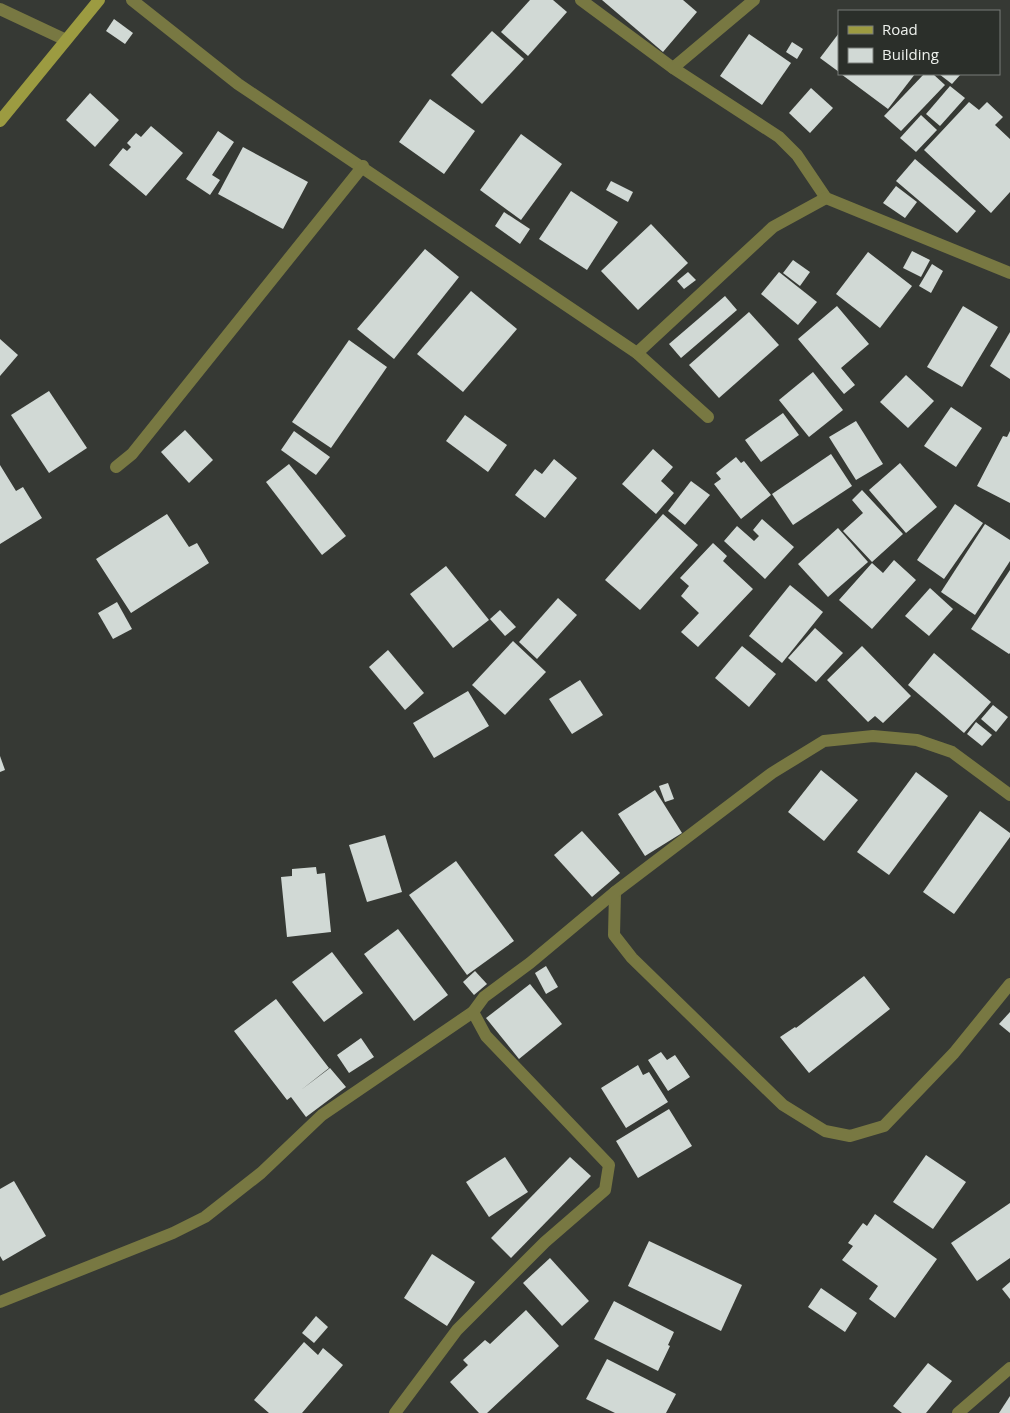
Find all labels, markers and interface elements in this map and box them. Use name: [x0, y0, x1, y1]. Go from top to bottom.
legend: [838, 10, 1000, 75]
text: Road: [882, 19, 918, 39]
text: Building: [882, 44, 939, 64]

